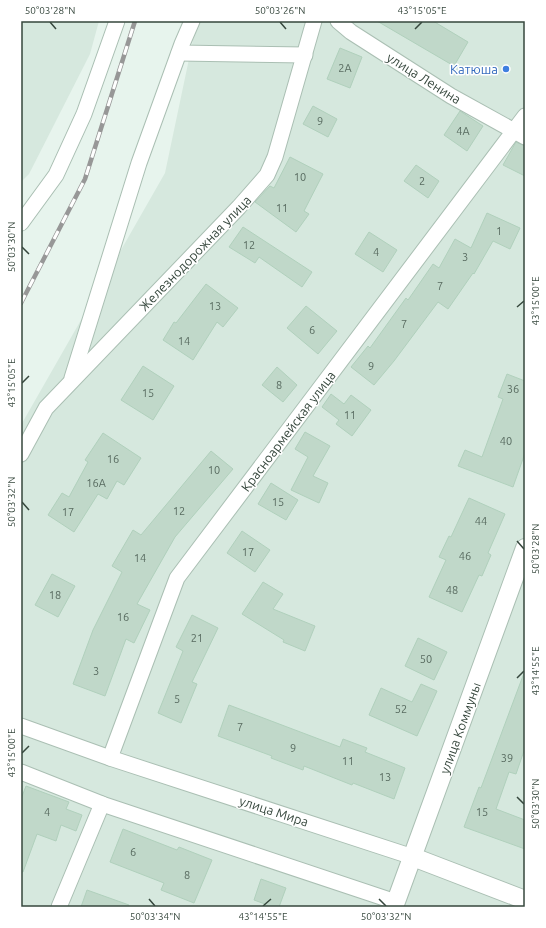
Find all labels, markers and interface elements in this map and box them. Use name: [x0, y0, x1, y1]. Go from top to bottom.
text: 50°03'28"N: [25, 5, 75, 16]
text: 50°03'26"N: [255, 5, 305, 16]
text: 43°15'05"E: [397, 5, 447, 16]
street label: улица Ленина: [385, 50, 463, 106]
house number: 2А: [338, 62, 353, 74]
place label: Катюша: [450, 62, 498, 76]
marker: Катюша: [501, 64, 511, 74]
house number: 9: [317, 115, 323, 127]
house number: 4А: [456, 125, 471, 137]
house number: 10: [294, 171, 306, 183]
house number: 2: [419, 175, 425, 187]
street label: Железнодорожная улица: [136, 193, 254, 313]
house number: 11: [276, 202, 288, 214]
text: 50°03'30"N: [6, 222, 17, 272]
house number: 1: [496, 225, 502, 237]
house number: 12: [243, 239, 255, 251]
house number: 4: [373, 246, 379, 258]
house number: 3: [462, 251, 468, 263]
text: 43°15'00"E: [530, 276, 541, 326]
house number: 7: [437, 280, 443, 292]
house number: 13: [209, 300, 221, 312]
house number: 7: [401, 318, 407, 330]
house number: 6: [309, 324, 315, 336]
house number: 14: [178, 335, 190, 347]
text: 43°15'05"E: [6, 358, 17, 408]
house number: 9: [368, 360, 374, 372]
street label: Красноармейская улица: [238, 368, 338, 494]
house number: 8: [276, 379, 282, 391]
house number: 36: [507, 383, 519, 395]
house number: 15: [142, 387, 154, 399]
house number: 11: [344, 409, 356, 421]
house number: 40: [500, 435, 512, 447]
house number: 16: [107, 453, 119, 465]
house number: 10: [208, 464, 220, 476]
text: 50°03'32"N: [6, 477, 17, 527]
house number: 16А: [86, 477, 107, 489]
house number: 15: [272, 496, 284, 508]
house number: 12: [173, 505, 185, 517]
house number: 17: [62, 506, 74, 518]
house number: 44: [475, 515, 487, 527]
text: 50°03'28"N: [530, 524, 541, 574]
house number: 17: [242, 546, 254, 558]
house number: 46: [459, 550, 471, 562]
house number: 14: [134, 552, 146, 564]
house number: 48: [446, 584, 458, 596]
house number: 18: [49, 589, 61, 601]
house number: 16: [117, 611, 129, 623]
house number: 21: [191, 632, 203, 644]
text: 43°14'55"E: [530, 646, 541, 696]
house number: 50: [420, 653, 432, 665]
house number: 3: [93, 665, 99, 677]
street label: улица Коммуны: [437, 680, 483, 776]
house number: 5: [174, 693, 180, 705]
house number: 52: [395, 703, 407, 715]
house number: 7: [237, 721, 243, 733]
text: 43°15'00"E: [6, 728, 17, 778]
house number: 9: [290, 742, 296, 754]
house number: 39: [501, 752, 513, 764]
house number: 11: [342, 755, 354, 767]
house number: 13: [379, 771, 391, 783]
text: 50°03'30"N: [530, 779, 541, 829]
street label: улица Мира: [238, 793, 310, 829]
house number: 4: [44, 806, 50, 818]
house number: 15: [476, 806, 488, 818]
house number: 6: [130, 846, 136, 858]
house number: 8: [184, 869, 190, 881]
text: 50°03'34"N: [130, 911, 180, 922]
text: 43°14'55"E: [238, 911, 288, 922]
text: 50°03'32"N: [361, 911, 411, 922]

